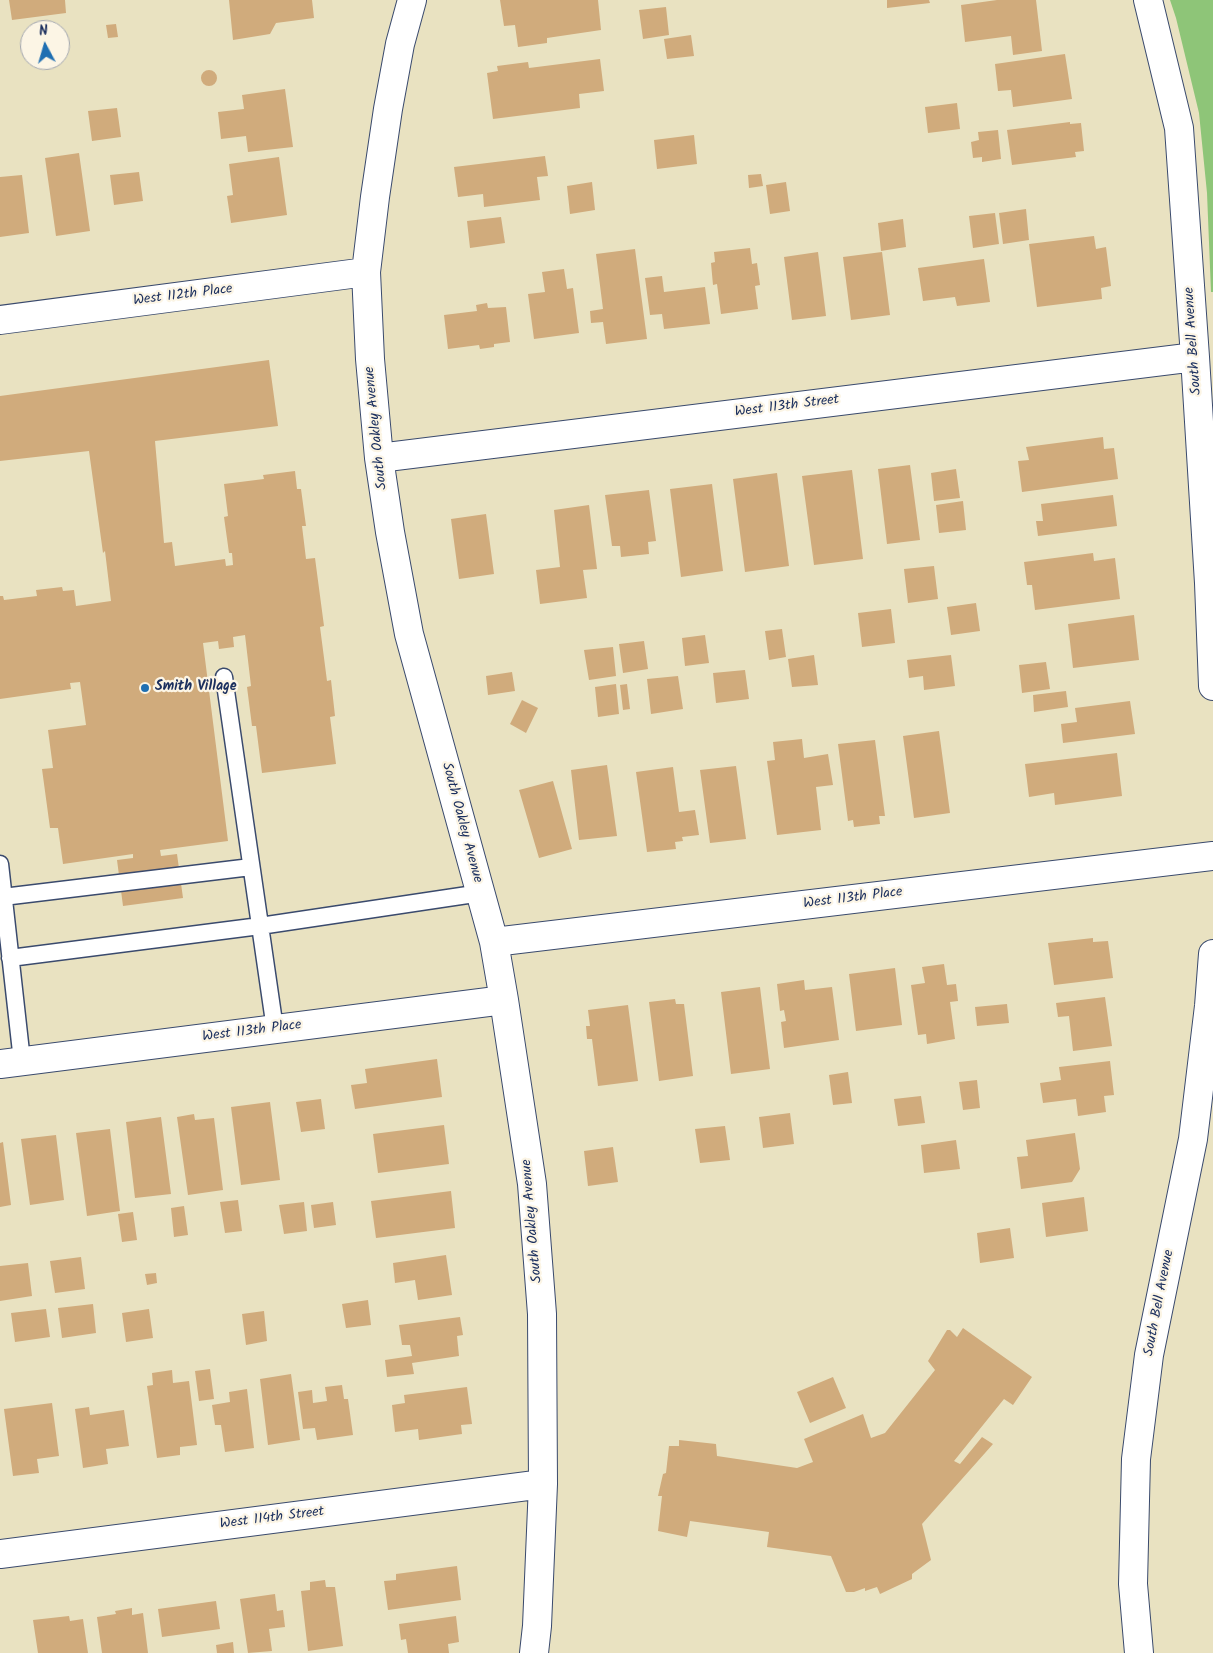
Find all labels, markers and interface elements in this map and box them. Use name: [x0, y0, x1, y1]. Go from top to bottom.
north arrow: [20, 20, 70, 70]
text: N: [38, 20, 49, 42]
street label: West 112th Place: [132, 282, 234, 310]
street label: South Bell Avenue: [1182, 287, 1206, 395]
street label: South Oakley Avenue: [362, 366, 392, 490]
street label: West 113th Street: [734, 392, 840, 422]
place label: Smith Village: [155, 680, 237, 696]
marker: Smith Village: [139, 682, 151, 694]
street label: South Oakley Avenue: [437, 761, 485, 885]
street label: West 113th Place: [803, 885, 903, 913]
street label: West 113th Place: [202, 1018, 302, 1046]
street label: South Oakley Avenue: [519, 1159, 547, 1283]
street label: South Bell Avenue: [1141, 1248, 1179, 1358]
street label: West 114th Street: [219, 1504, 325, 1534]

